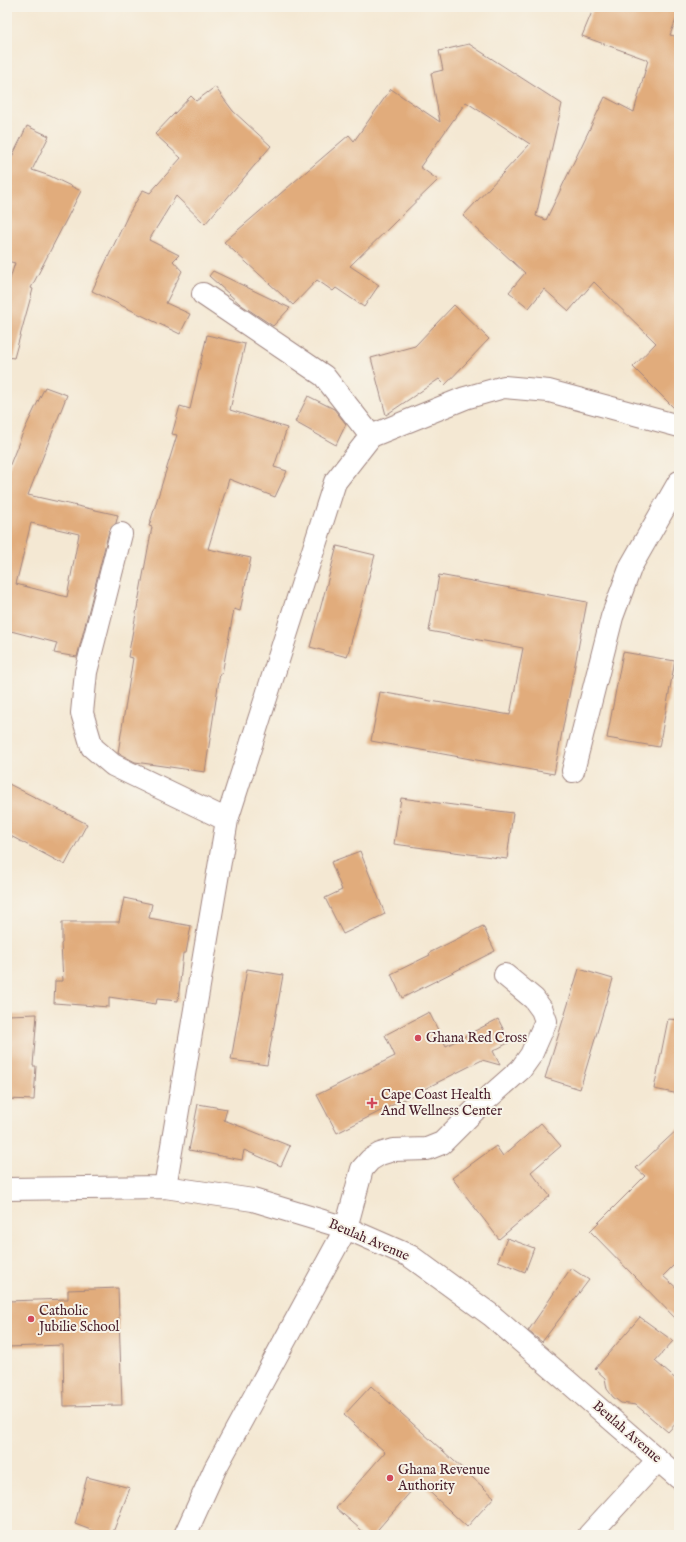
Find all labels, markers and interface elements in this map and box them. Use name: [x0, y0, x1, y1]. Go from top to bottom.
place label: Ghana Red Cross: [426, 1029, 527, 1047]
marker: Ghana Red Cross: [413, 1033, 423, 1043]
place label: Cape Coast Health And Wellness Center: [380, 1086, 502, 1120]
marker: Cape Coast Health And Wellness Center: [366, 1097, 378, 1109]
street label: Beulah Avenue: [326, 1215, 413, 1265]
place label: Catholic Jubilie School: [37, 1302, 119, 1336]
marker: Catholic Jubilie School: [26, 1314, 36, 1324]
street label: Beulah Avenue: [589, 1397, 666, 1467]
place label: Ghana Revenue Authority: [397, 1461, 490, 1495]
marker: Ghana Revenue Authority: [385, 1473, 395, 1483]

